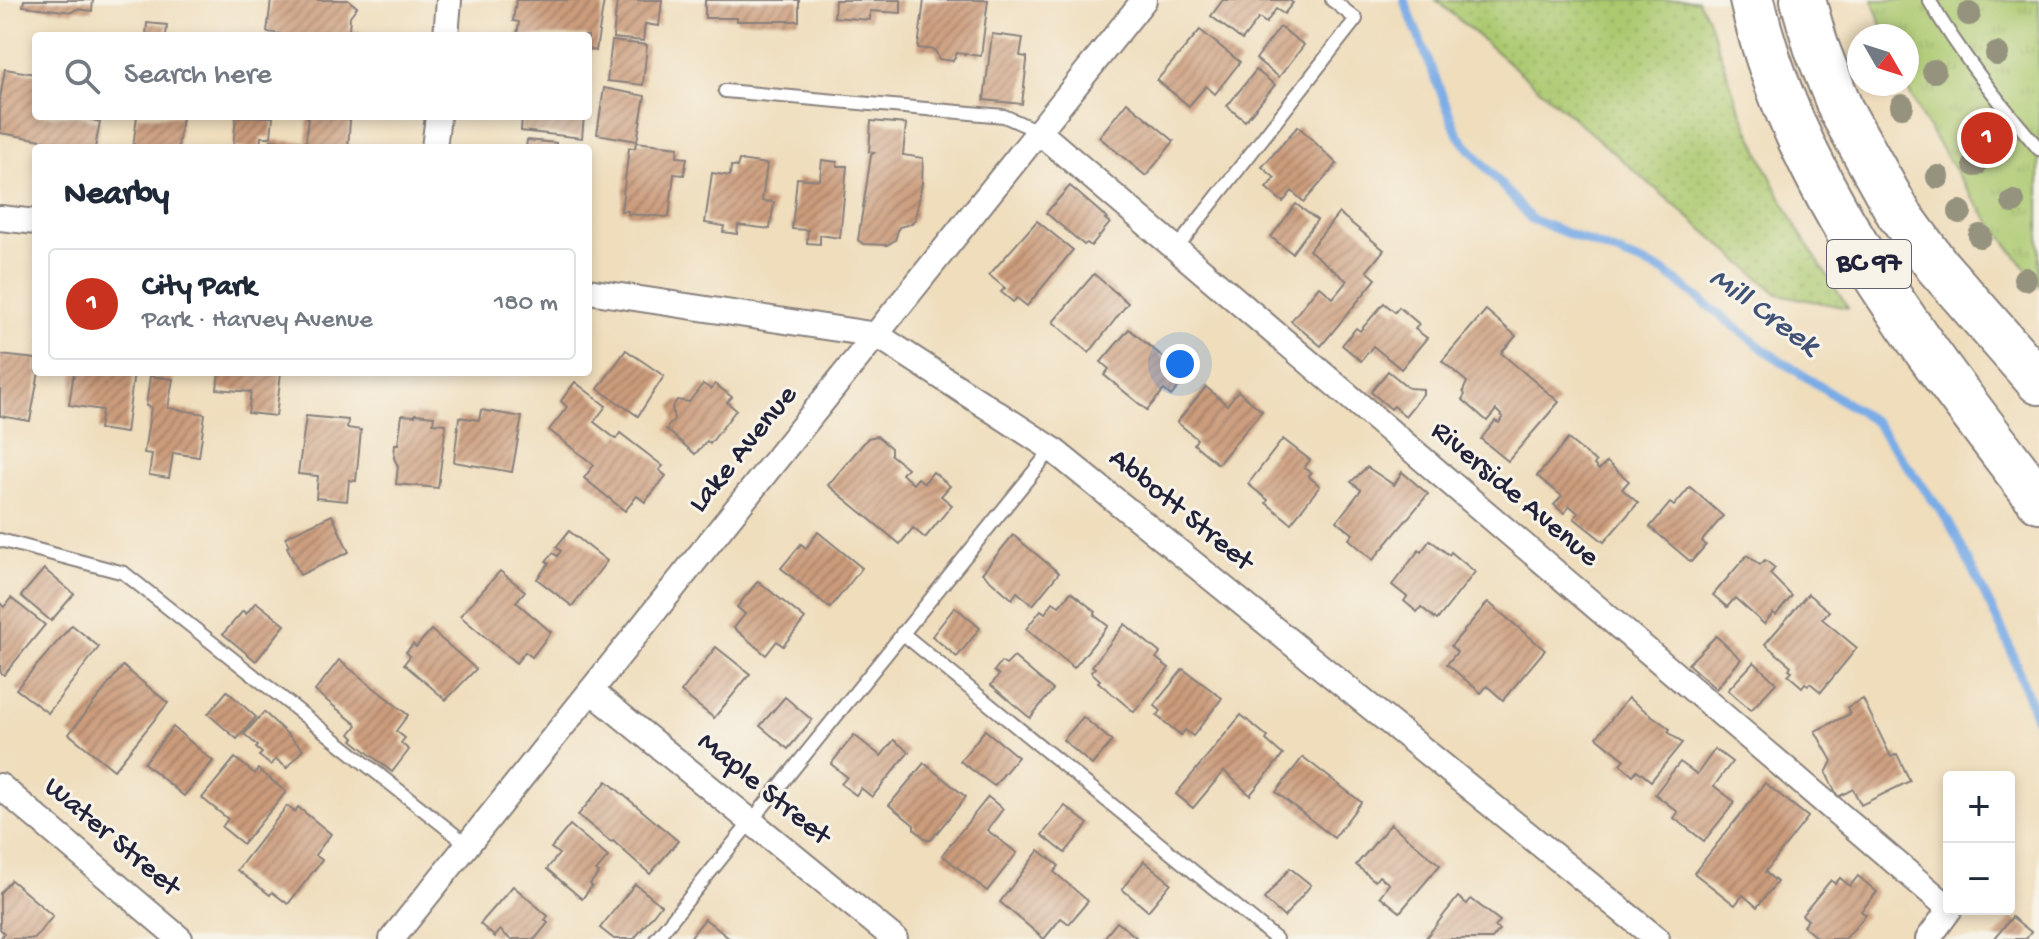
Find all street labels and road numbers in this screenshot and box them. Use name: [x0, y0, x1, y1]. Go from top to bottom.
road number: BC 97: [1827, 240, 1911, 288]
street label: Lake Avenue: [682, 379, 806, 521]
street label: Riverside Avenue: [1423, 414, 1606, 576]
street label: Abbott Street: [1100, 442, 1262, 582]
street label: Maple Street: [689, 726, 839, 856]
street label: Water Street: [36, 771, 189, 907]

